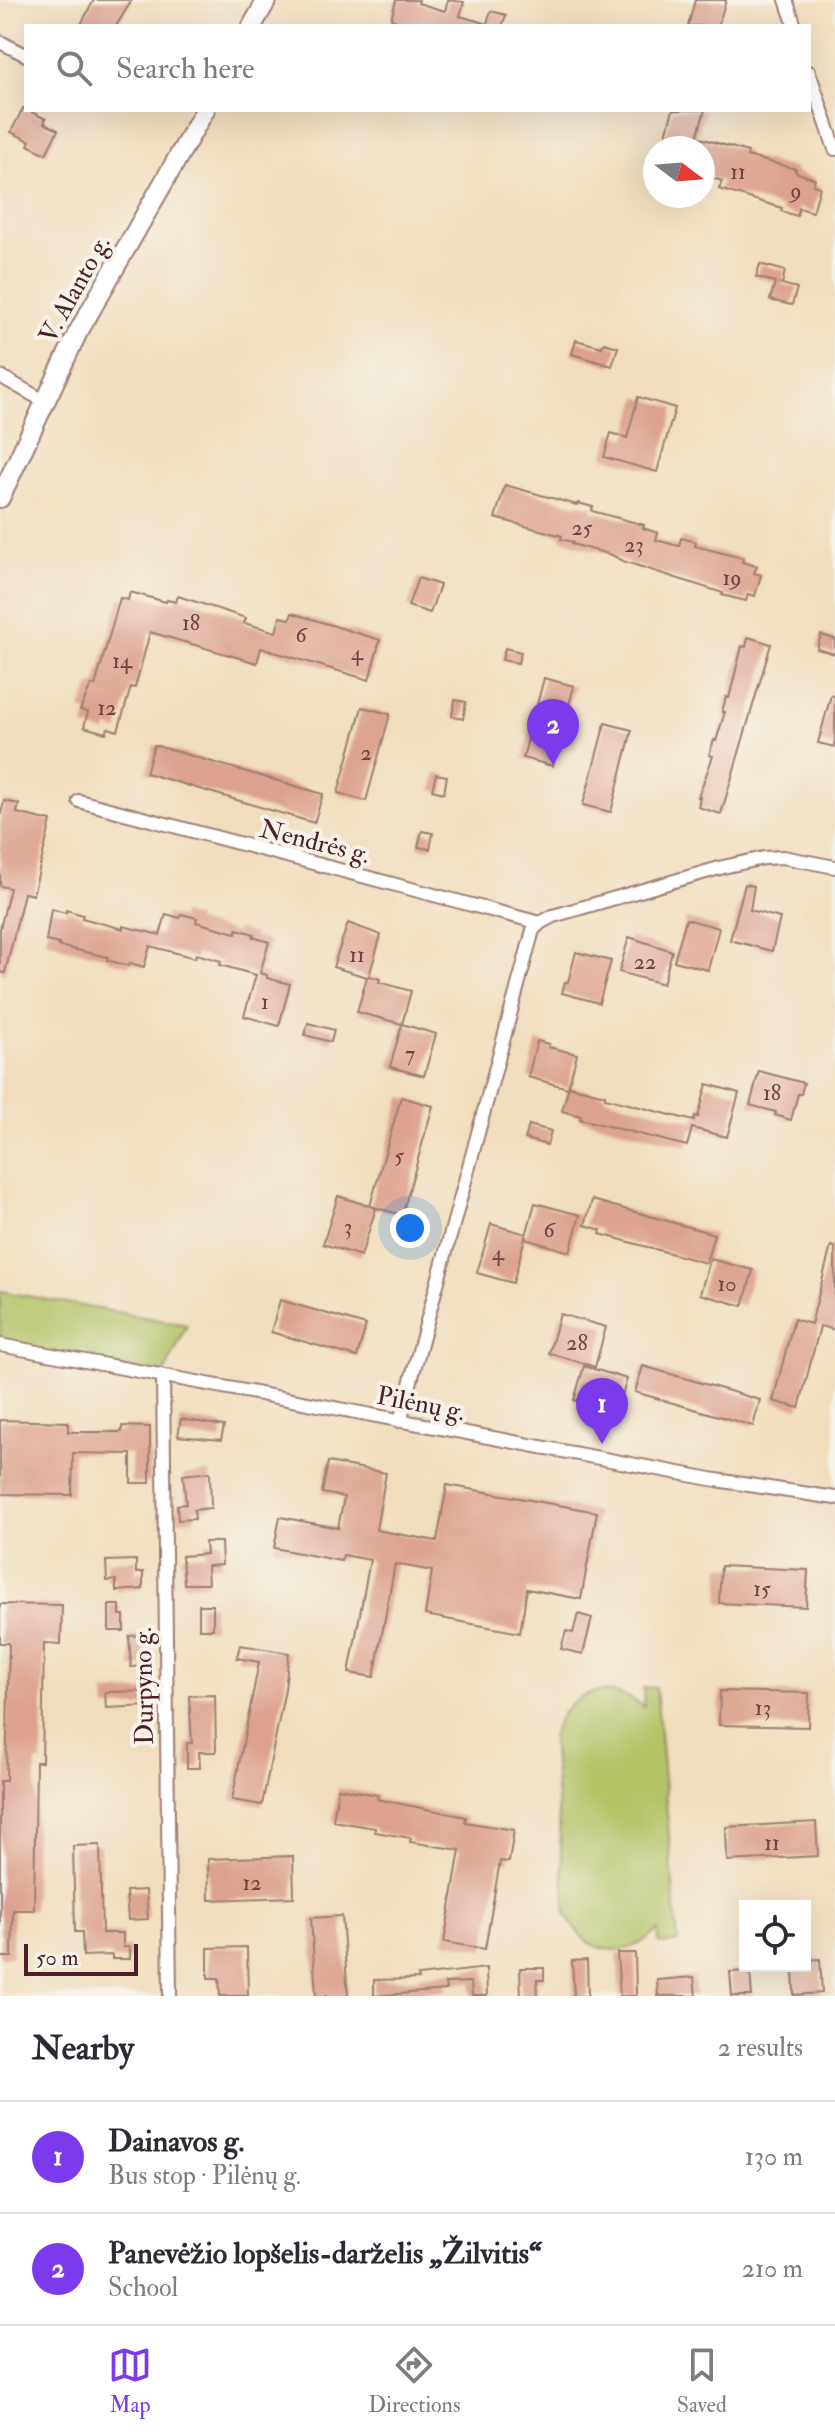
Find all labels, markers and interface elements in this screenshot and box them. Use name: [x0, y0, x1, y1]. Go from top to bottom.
search box: [24, 24, 811, 112]
icon: search: [52, 46, 96, 90]
text: Search here: [116, 50, 255, 87]
north arrow: [643, 136, 715, 208]
house number: 11: [730, 158, 746, 186]
house number: 9: [788, 177, 802, 205]
street label: V. Alanto g.: [32, 230, 118, 349]
house number: 25: [572, 514, 593, 542]
house number: 23: [624, 531, 644, 559]
house number: 19: [722, 564, 742, 592]
house number: 18: [182, 609, 200, 637]
house number: 6: [295, 621, 308, 649]
house number: 4: [351, 639, 364, 667]
house number: 14: [112, 647, 133, 675]
house number: 12: [97, 694, 117, 722]
pin: 2: [527, 699, 579, 765]
house number: 2: [360, 739, 372, 767]
street label: Nendrės g.: [256, 813, 373, 871]
house number: 11: [349, 941, 365, 969]
house number: 22: [634, 948, 656, 976]
house number: 1: [261, 988, 269, 1016]
house number: 7: [405, 1040, 415, 1068]
house number: 18: [763, 1079, 781, 1107]
house number: 5: [394, 1142, 404, 1170]
your location: [390, 1208, 430, 1248]
house number: 3: [344, 1213, 352, 1241]
house number: 6: [543, 1216, 556, 1244]
house number: 4: [492, 1239, 505, 1267]
house number: 10: [717, 1270, 737, 1298]
house number: 28: [566, 1329, 588, 1357]
pin: 1: [576, 1378, 628, 1444]
street label: Pilėnų g.: [374, 1380, 468, 1428]
house number: 15: [753, 1575, 771, 1603]
street label: Durpyno g.: [127, 1627, 162, 1745]
house number: 13: [755, 1694, 771, 1722]
house number: 11: [764, 1829, 780, 1857]
house number: 12: [242, 1869, 262, 1897]
map controls: [739, 1900, 811, 1972]
button: locate: [739, 1900, 811, 1972]
scale bar: [24, 1940, 138, 1976]
text: 50 m: [36, 1944, 78, 1972]
text: Nearby: [32, 2027, 134, 2070]
text: 2 results: [718, 2032, 803, 2064]
text: Dainavos g.: [108, 2123, 244, 2160]
text: 1: [53, 2141, 63, 2173]
text: 130 m: [745, 2141, 803, 2173]
text: Bus stop · Pilėnų g.: [108, 2160, 301, 2192]
text: Panevėžio lopšelis-darželis „Žilvitis“: [108, 2235, 542, 2272]
text: 2: [51, 2253, 65, 2285]
text: 210 m: [742, 2253, 803, 2285]
text: School: [108, 2272, 178, 2304]
tab: Map: [108, 2343, 152, 2419]
tab: Directions: [368, 2343, 461, 2419]
tab: Saved: [677, 2343, 727, 2419]

